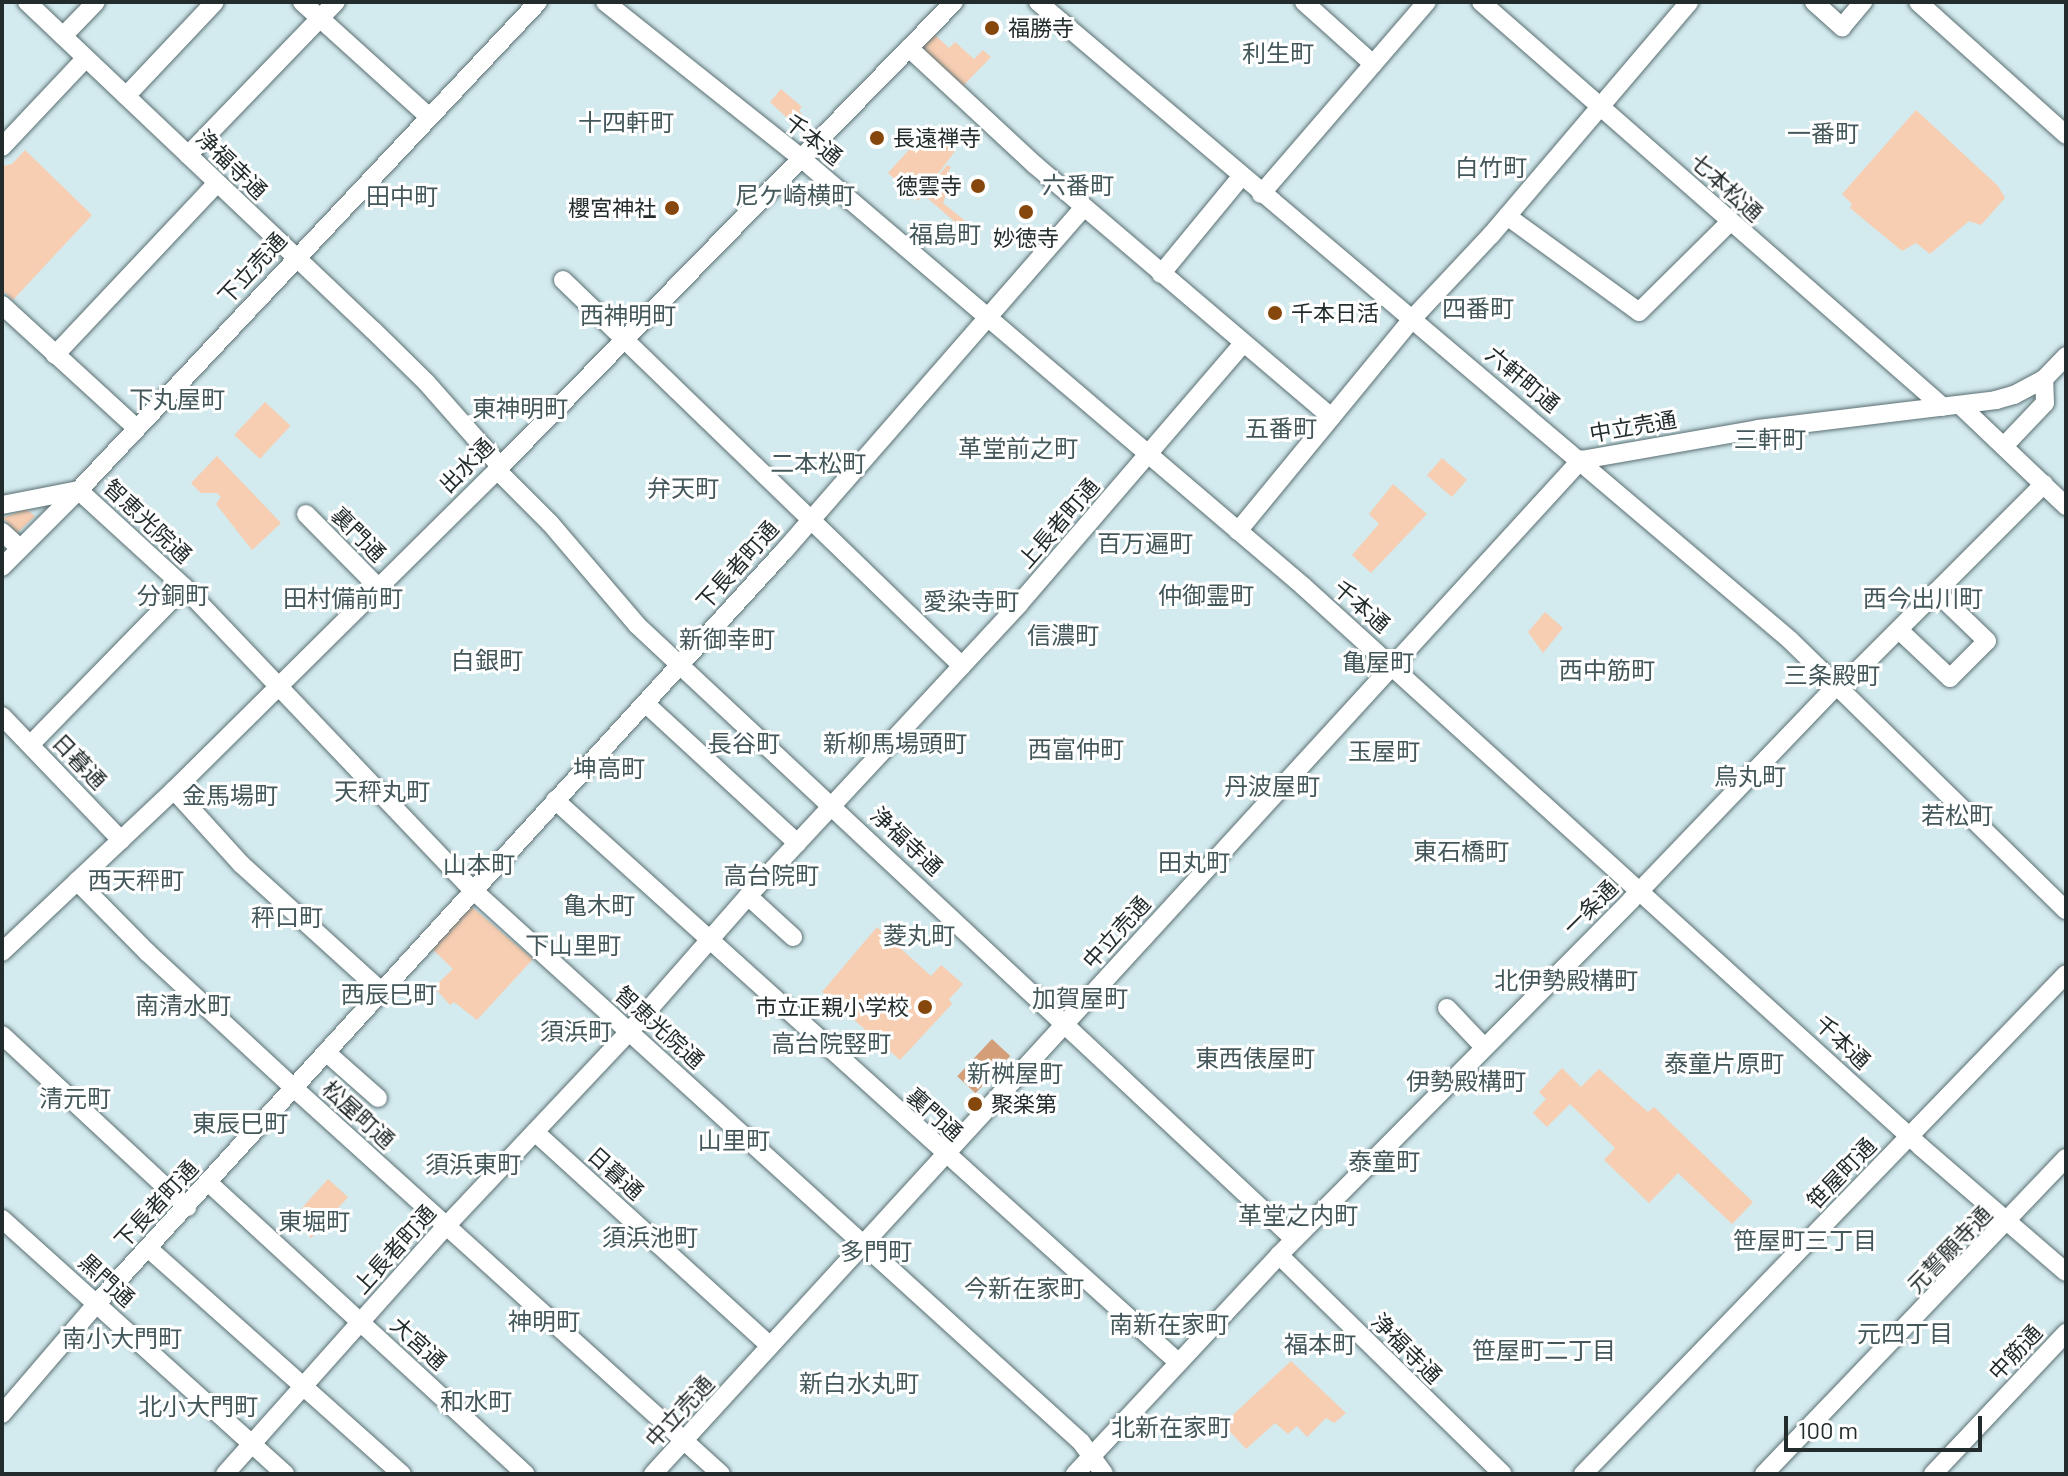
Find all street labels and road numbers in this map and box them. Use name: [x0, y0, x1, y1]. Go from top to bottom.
street label: 千本通: [780, 108, 848, 170]
street label: 浄福寺通: [191, 124, 273, 204]
street label: 七本松通: [1685, 148, 1769, 226]
street label: 下立売通: [212, 227, 292, 309]
street label: 六軒町通: [1481, 341, 1565, 417]
street label: 中立売通: [1587, 405, 1679, 447]
street label: 出水通: [433, 432, 499, 498]
street label: 上長者町通: [1012, 473, 1104, 573]
street label: 智恵光院通: [99, 474, 197, 568]
street label: 裏門通: [326, 501, 392, 567]
street label: 下長者町通: [690, 515, 784, 615]
street label: 千本通: [1328, 574, 1396, 638]
street label: 日暮通: [48, 728, 112, 794]
street label: 浄福寺通: [866, 801, 948, 881]
street label: 一条通: [1557, 874, 1623, 940]
street label: 中立売通: [1077, 890, 1155, 974]
street label: 智恵光院通: [610, 980, 710, 1074]
street label: 千本通: [1810, 1010, 1876, 1074]
street label: 松屋町通: [317, 1075, 401, 1153]
street label: 裏門通: [902, 1082, 968, 1146]
street label: 笹屋町通: [1801, 1132, 1881, 1214]
street label: 日暮通: [583, 1141, 649, 1205]
street label: 下長者町通: [109, 1155, 203, 1253]
street label: 上長者町通: [347, 1199, 441, 1299]
street label: 元誓願寺通: [1901, 1200, 1997, 1298]
street label: 黒門通: [74, 1248, 140, 1312]
street label: 浄福寺通: [1367, 1308, 1447, 1388]
street label: 大宮通: [386, 1311, 452, 1375]
street label: 中筋通: [1983, 1319, 2047, 1385]
street label: 中立売通: [639, 1370, 719, 1452]

